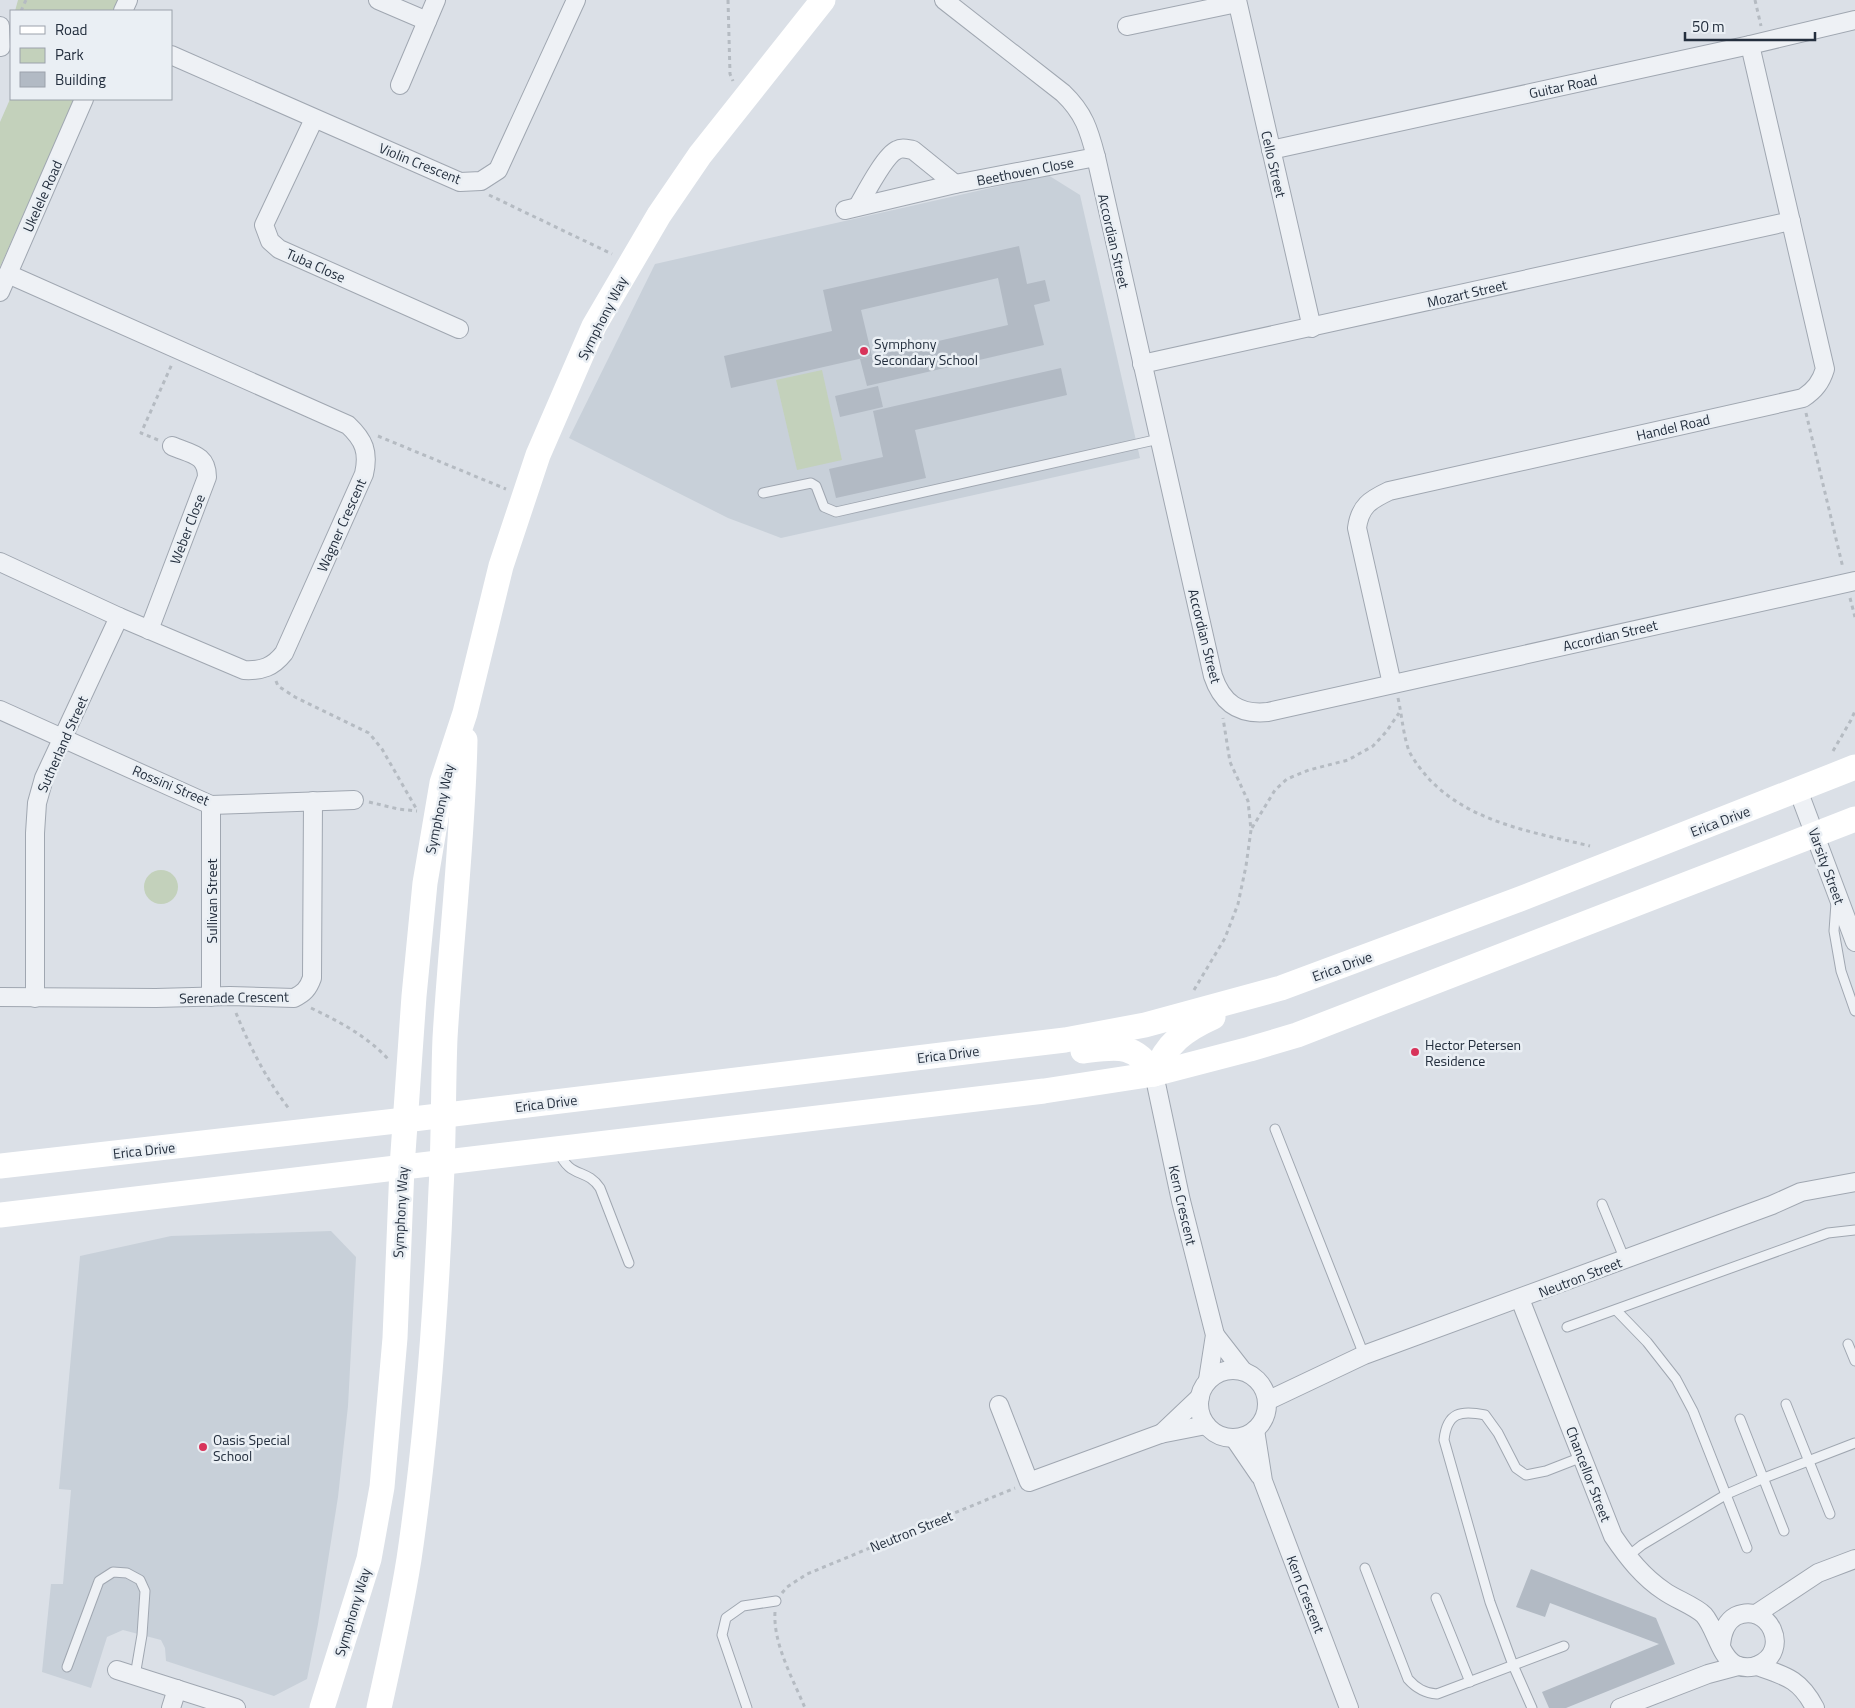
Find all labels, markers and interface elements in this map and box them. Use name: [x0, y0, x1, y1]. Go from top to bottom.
legend: [10, 10, 172, 100]
scale bar: [1685, 10, 1815, 42]
text: 50 m: [1692, 15, 1725, 38]
text: Road: [55, 18, 87, 41]
text: Park: [55, 43, 84, 66]
text: Building: [55, 68, 106, 91]
street label: Guitar Road: [1527, 69, 1599, 103]
street label: Cello Street: [1256, 129, 1292, 199]
street label: Violin Crescent: [376, 137, 464, 189]
street label: Beethoven Close: [975, 151, 1075, 191]
street label: Ukelele Road: [17, 157, 67, 235]
street label: Accordian Street: [1093, 192, 1135, 290]
street label: Tuba Close: [283, 243, 349, 287]
street label: Symphony Way: [572, 272, 632, 363]
street label: Mozart Street: [1425, 274, 1509, 312]
place label: Symphony Secondary School: [874, 333, 978, 370]
marker: Symphony Secondary School: [858, 345, 870, 357]
street label: Handel Road: [1634, 408, 1712, 446]
street label: Wagner Crescent: [311, 475, 371, 575]
street label: Weber Close: [164, 491, 210, 567]
street label: Accordian Street: [1183, 587, 1227, 685]
street label: Accordian Street: [1561, 614, 1659, 656]
street label: Sutherland Street: [31, 692, 93, 796]
street label: Rossini Street: [129, 759, 213, 811]
street label: Symphony Way: [419, 762, 459, 856]
street label: Erica Drive: [1687, 800, 1753, 842]
street label: Varsity Street: [1803, 825, 1851, 907]
street label: Sullivan Street: [201, 858, 222, 943]
street label: Erica Drive: [1309, 945, 1375, 987]
street label: Serenade Crescent: [179, 986, 289, 1008]
place label: Hector Petersen Residence: [1425, 1034, 1521, 1071]
street label: Erica Drive: [916, 1040, 980, 1068]
marker: Hector Petersen Residence: [1409, 1046, 1421, 1058]
street label: Erica Drive: [514, 1089, 578, 1117]
street label: Erica Drive: [112, 1136, 176, 1164]
street label: Kern Crescent: [1164, 1163, 1202, 1247]
street label: Symphony Way: [387, 1166, 413, 1258]
street label: Neutron Street: [1535, 1251, 1625, 1303]
street label: Chancellor Street: [1561, 1423, 1617, 1525]
place label: Oasis Special School: [213, 1429, 290, 1466]
marker: Oasis Special School: [197, 1441, 209, 1453]
street label: Neutron Street: [866, 1505, 956, 1557]
street label: Kern Crescent: [1282, 1552, 1330, 1636]
street label: Symphony Way: [329, 1565, 375, 1659]

